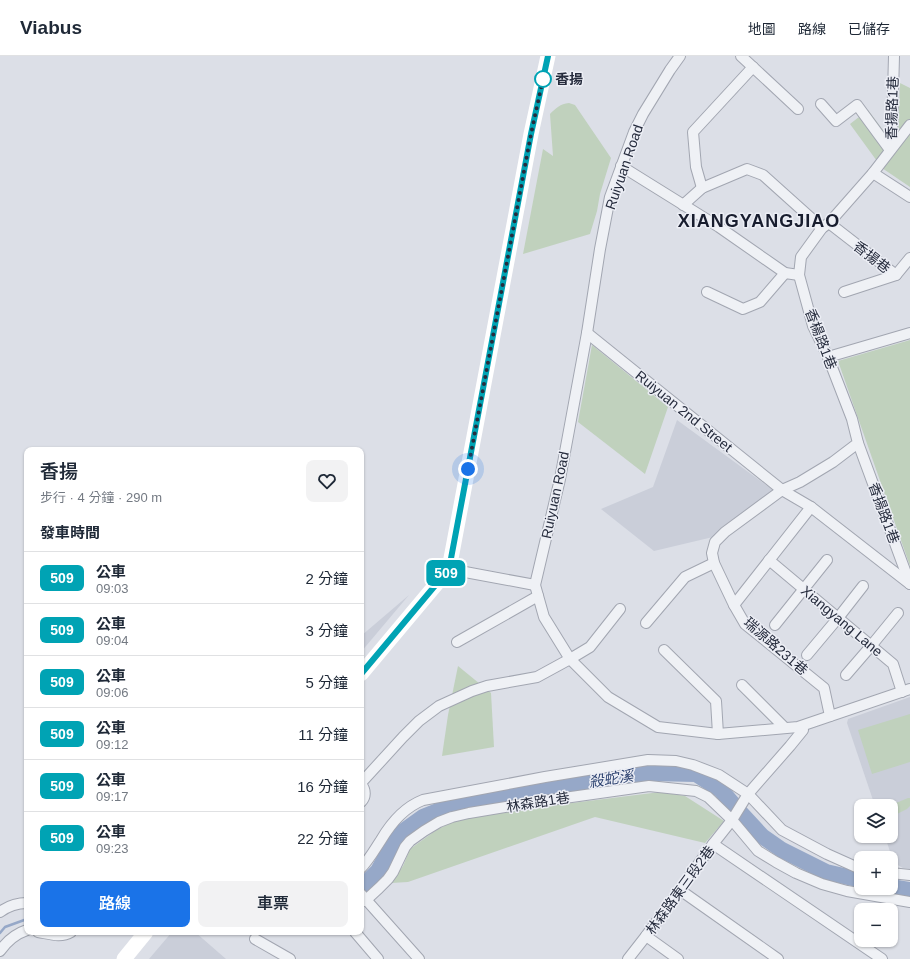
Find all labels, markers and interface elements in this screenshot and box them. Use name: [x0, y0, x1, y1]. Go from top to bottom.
text: Viabus: [20, 17, 82, 38]
text: 地圖: [748, 21, 776, 37]
text: 路線: [798, 21, 826, 37]
text: 已儲存: [848, 21, 890, 37]
marker: 香揚: [534, 70, 552, 88]
place label: 香揚: [555, 71, 583, 87]
street label: 香揚路1巷: [883, 76, 901, 140]
street label: Ruiyuan Road: [602, 122, 646, 212]
district label: XIANGYANGJIAO: [678, 211, 840, 231]
street label: 香揚巷: [851, 238, 893, 276]
street label: 香楊路1巷: [802, 306, 840, 372]
street label: Ruiyuan 2nd Street: [632, 367, 736, 455]
street label: Ruiyuan Road: [538, 450, 572, 540]
your location: [458, 459, 478, 479]
button: heart: [306, 460, 348, 502]
text: 香揚: [40, 461, 78, 482]
street label: 香揚路1巷: [866, 480, 902, 546]
text: 步行 · 4 分鐘 · 290 m: [40, 490, 162, 505]
text: 發車時間: [40, 524, 100, 541]
line badge: 509: [423, 560, 469, 586]
text: 公車: [96, 563, 126, 580]
text: 509: [434, 565, 458, 581]
text: 509: [50, 570, 74, 586]
text: 2 分鐘: [305, 570, 348, 587]
text: 09:03: [96, 581, 129, 596]
street label: Xiangyang Lane: [798, 582, 886, 660]
street label: 瑞源路231巷: [741, 614, 811, 678]
text: 公車: [96, 615, 126, 632]
text: 509: [50, 622, 74, 638]
text: 3 分鐘: [305, 622, 348, 639]
text: 09:04: [96, 633, 129, 648]
text: 公車: [96, 667, 126, 684]
text: 509: [50, 674, 74, 690]
text: 5 分鐘: [305, 674, 348, 691]
text: 09:06: [96, 685, 129, 700]
text: 公車: [96, 719, 126, 736]
text: 509: [50, 726, 74, 742]
text: 11 分鐘: [298, 726, 348, 743]
text: 09:12: [96, 737, 129, 752]
water label: 殺蛇溪: [587, 766, 636, 790]
text: 公車: [96, 771, 126, 788]
text: 509: [50, 778, 74, 794]
text: 16 分鐘: [297, 778, 348, 795]
text: 09:17: [96, 789, 129, 804]
street label: 林森路1巷: [505, 789, 571, 815]
map controls: [854, 799, 898, 947]
button: layers: [854, 799, 898, 843]
text: 公車: [96, 823, 126, 840]
text: 509: [50, 830, 74, 846]
text: 22 分鐘: [297, 830, 348, 847]
text: 09:23: [96, 841, 129, 856]
street label: 林森路東三段2巷: [642, 843, 718, 937]
button: +: [854, 851, 898, 895]
button: 路線: [40, 881, 190, 927]
button: 車票: [198, 881, 348, 927]
button: −: [854, 903, 898, 947]

